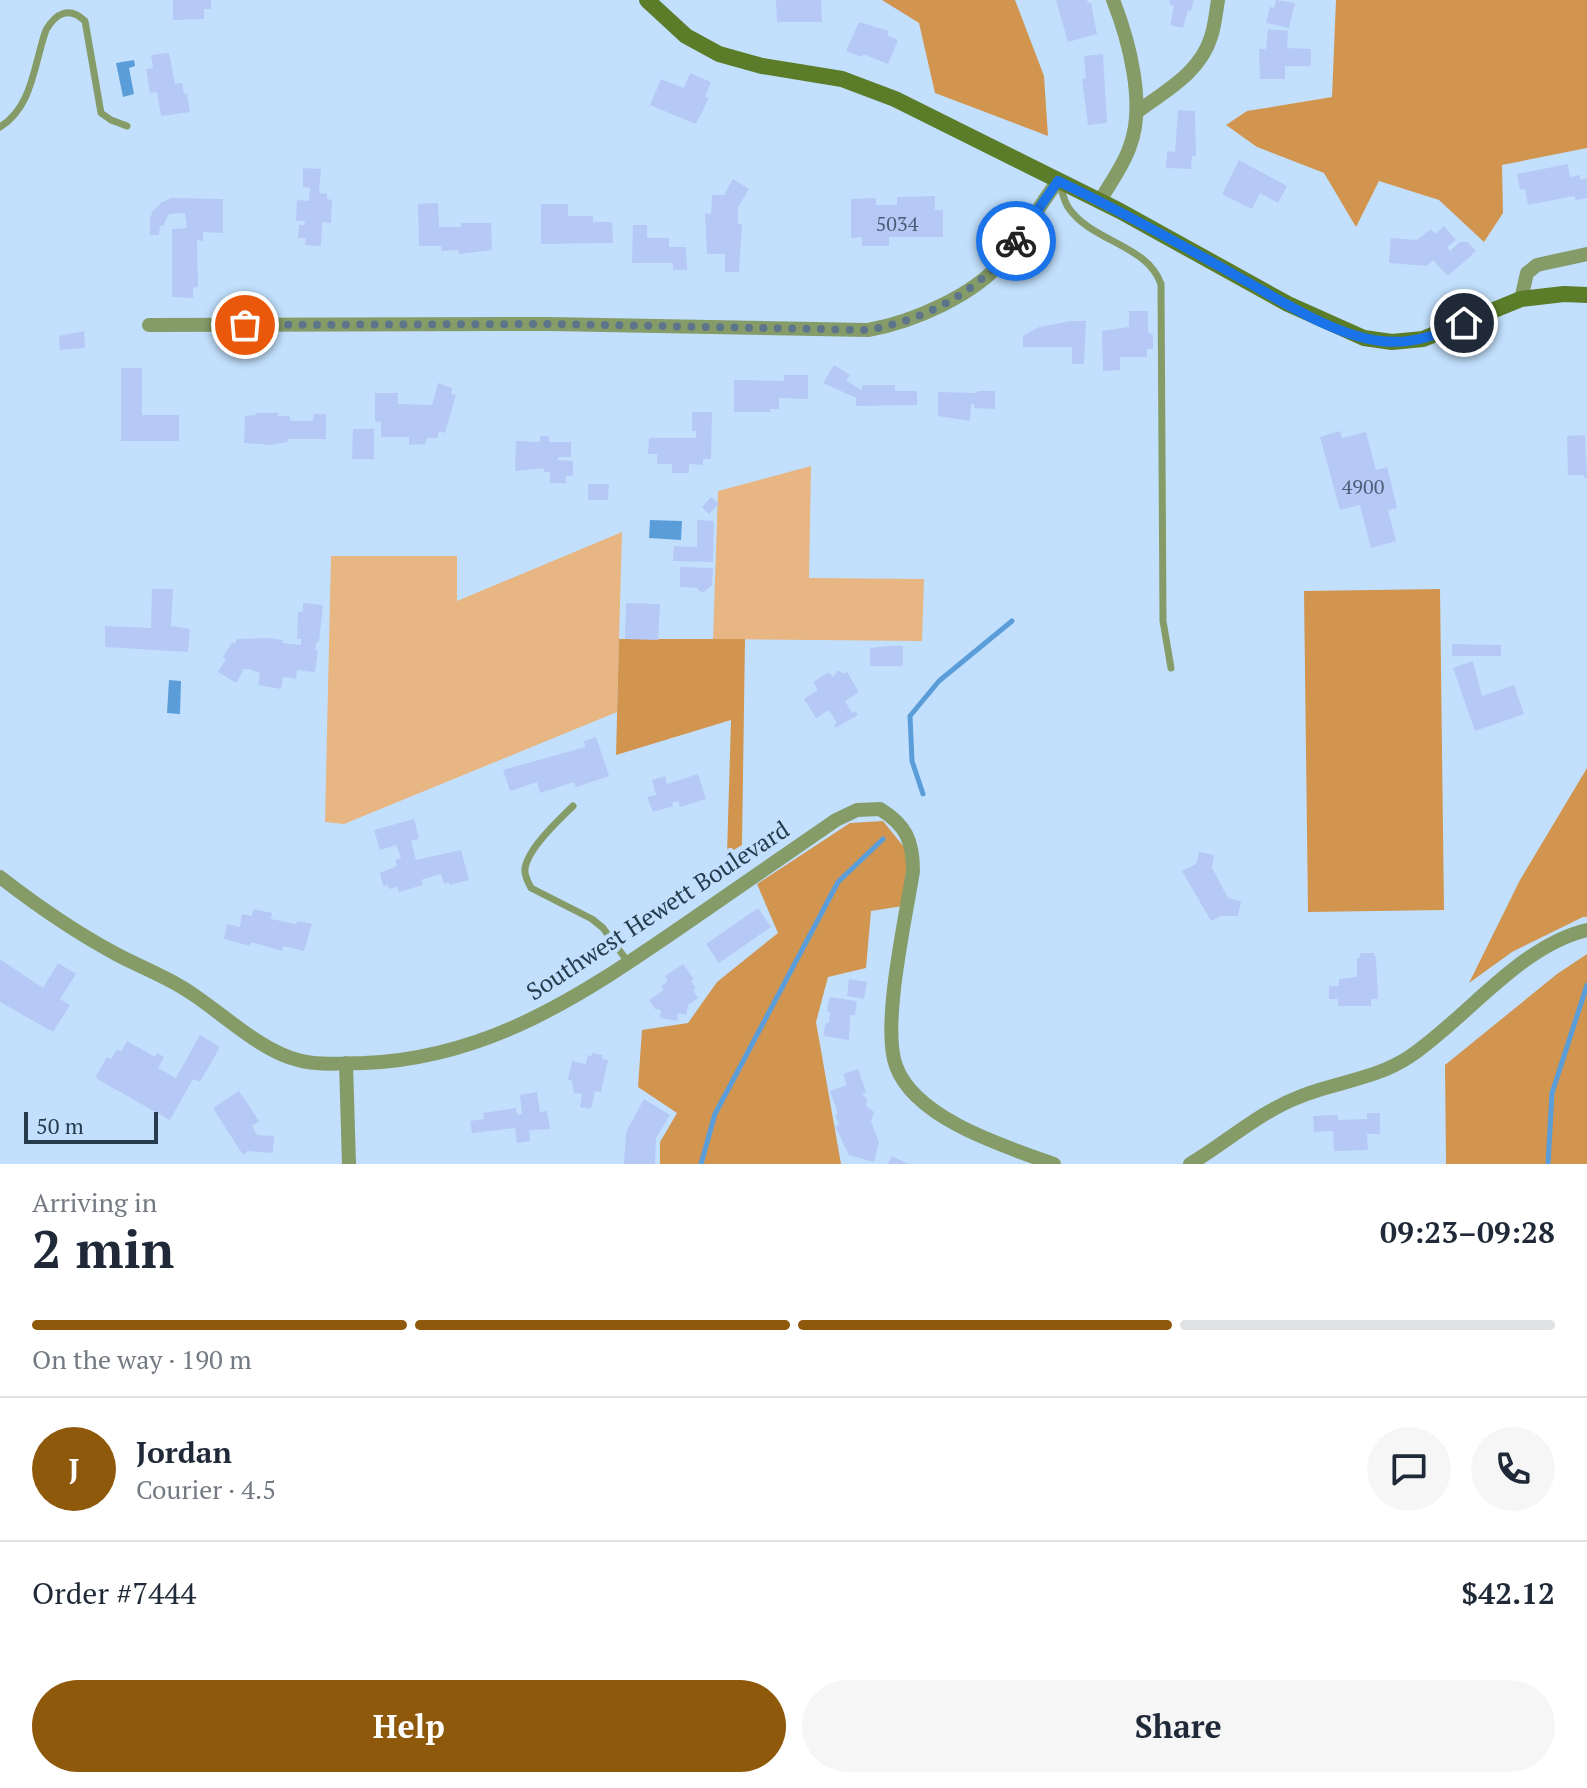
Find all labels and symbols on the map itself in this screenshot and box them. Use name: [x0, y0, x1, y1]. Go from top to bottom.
courier: [976, 201, 1056, 281]
house number: 5034: [876, 210, 919, 237]
pin: [1430, 289, 1498, 357]
pin: [211, 291, 279, 359]
house number: 4900: [1342, 473, 1384, 500]
street label: Southwest Hewett Boulevard: [520, 813, 795, 1007]
scale bar: [24, 1108, 158, 1144]

